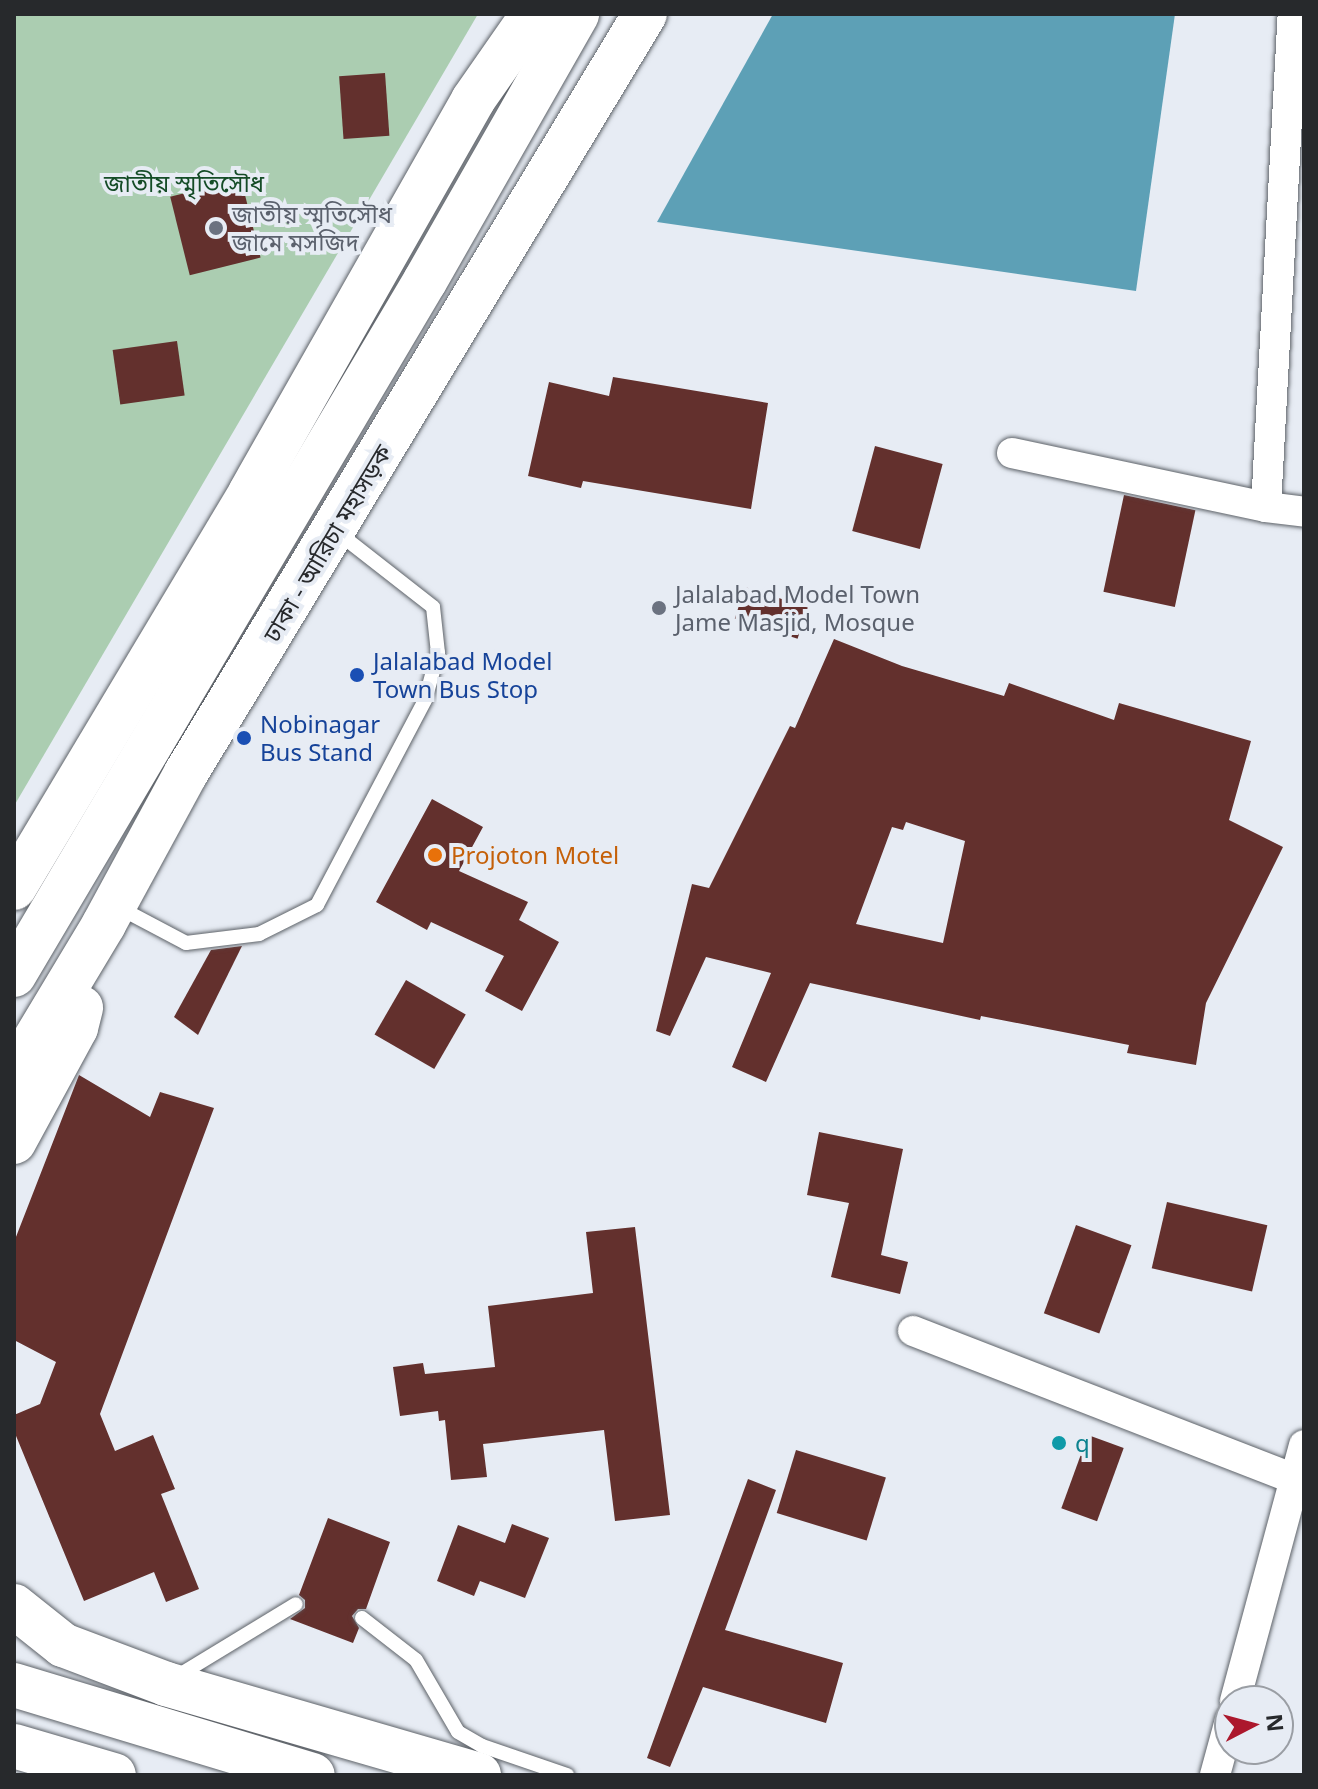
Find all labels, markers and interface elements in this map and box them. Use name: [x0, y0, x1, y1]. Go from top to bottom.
park label: জাতীয় স্মৃতিসৌধ: [104, 169, 264, 197]
place label: জাতীয় স্মৃতিসৌধ জামে মসজিদ: [232, 200, 392, 256]
marker: জাতীয় স্মৃতিসৌধ জামে মসজিদ: [207, 219, 225, 237]
street label: ঢাকা - আরিচা মহাসড়ক: [257, 439, 397, 647]
place label: Jalalabad Model Town Jame Masjid, Mosque: [675, 580, 920, 636]
marker: Jalalabad Model Town Jame Masjid, Mosque: [650, 599, 668, 617]
place label: Jalalabad Model Town Bus Stop: [373, 647, 552, 703]
marker: Jalalabad Model Town Bus Stop: [348, 666, 366, 684]
place label: Nobinagar Bus Stand: [260, 710, 380, 766]
marker: Nobinagar Bus Stand: [235, 729, 253, 747]
place label: Projoton Motel: [451, 841, 619, 869]
marker: Projoton Motel: [426, 846, 444, 864]
place label: q: [1075, 1429, 1090, 1457]
marker: q: [1050, 1434, 1068, 1452]
north arrow: [1214, 1685, 1294, 1765]
text: N: [1260, 1712, 1292, 1733]

